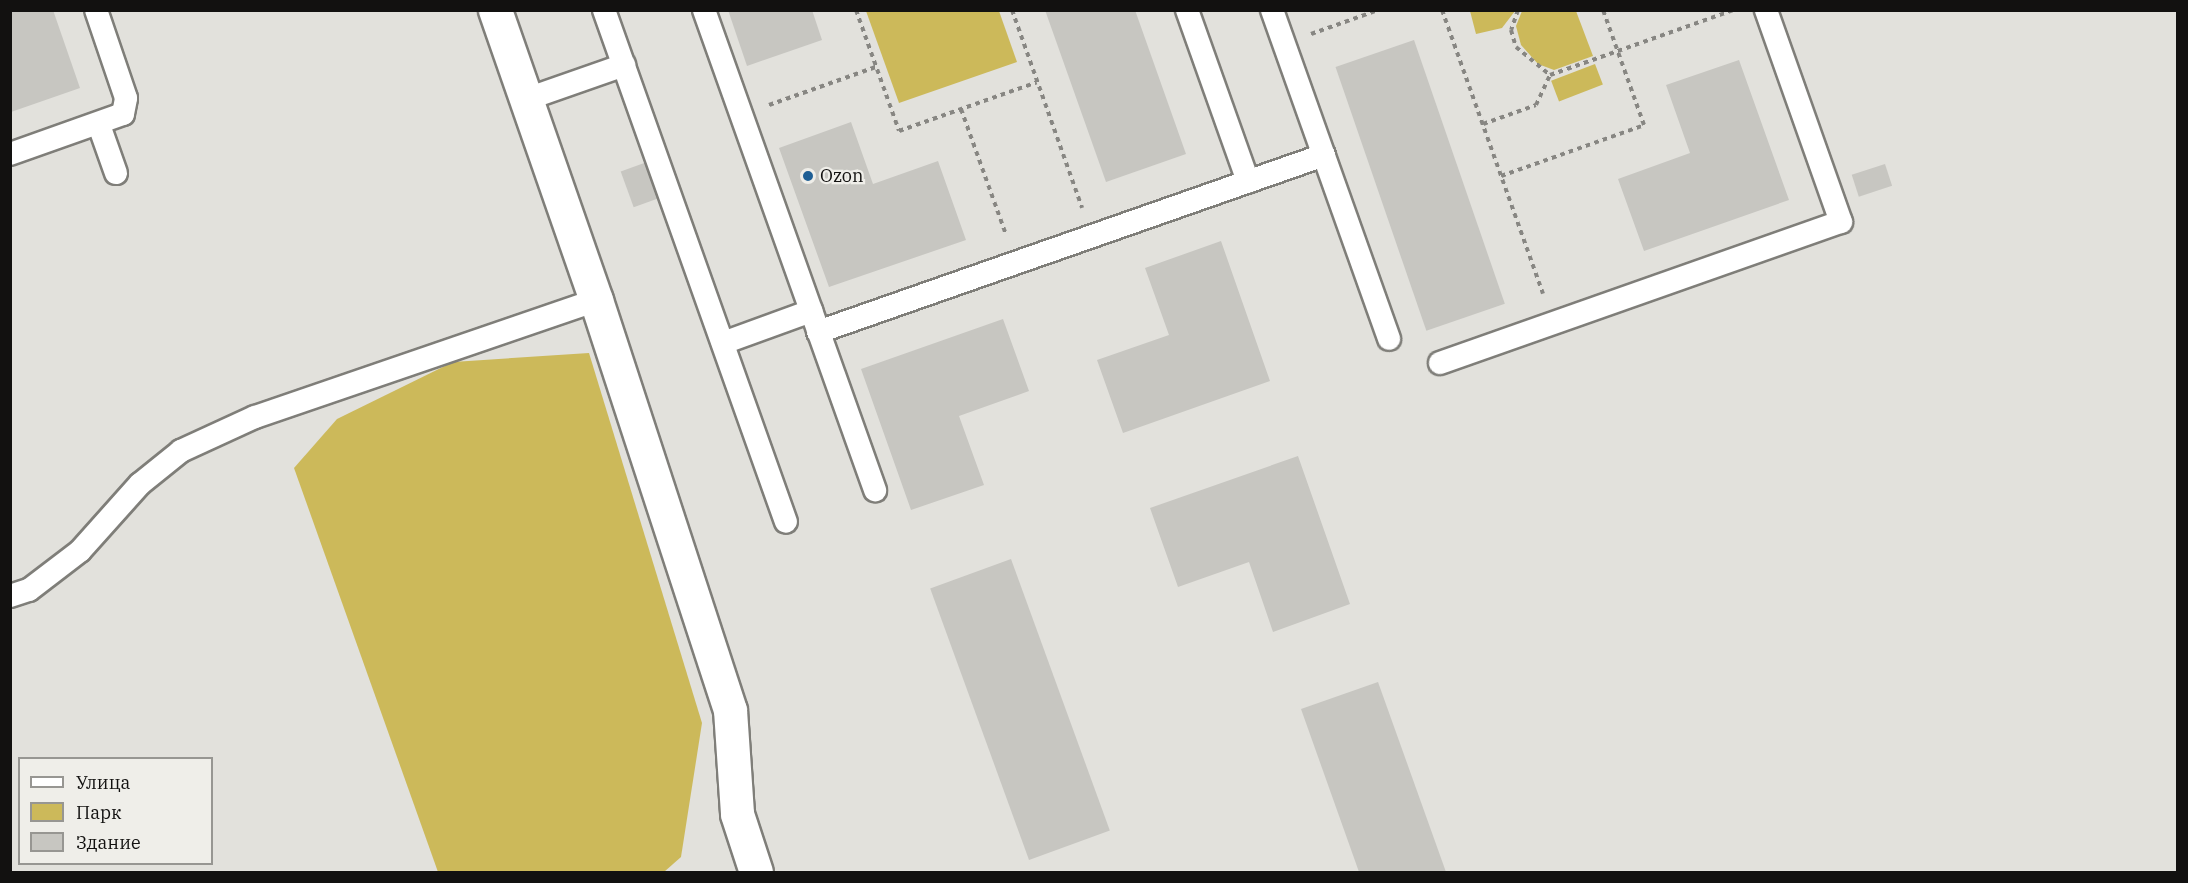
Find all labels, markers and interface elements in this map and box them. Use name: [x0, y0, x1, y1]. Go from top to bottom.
place label: Ozon: [820, 165, 864, 187]
marker: Ozon: [801, 169, 815, 183]
legend: [18, 757, 213, 865]
text: Улица: [76, 771, 130, 794]
text: Парк: [76, 801, 122, 824]
text: Здание: [76, 831, 141, 854]

